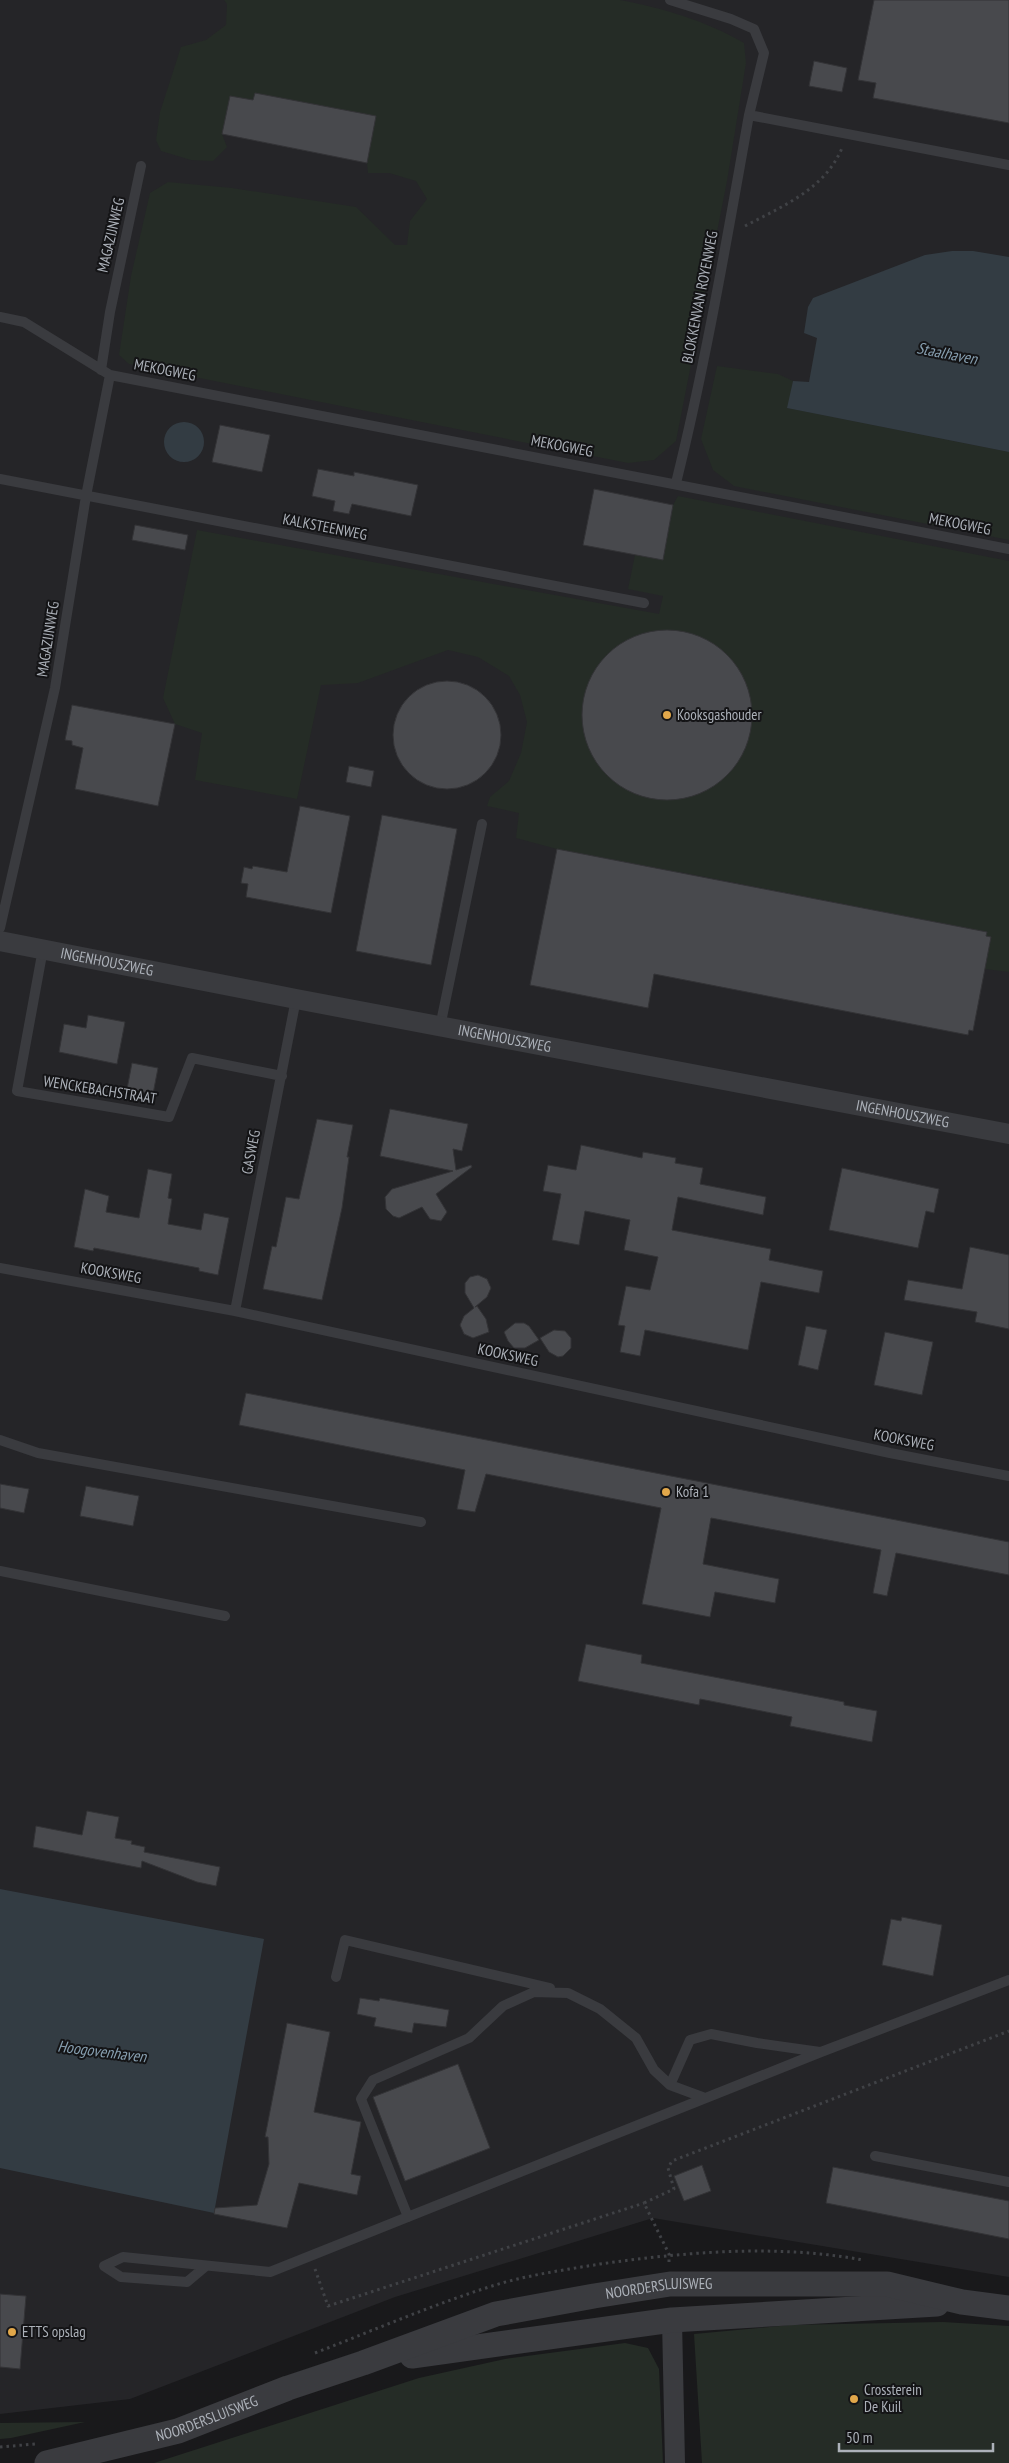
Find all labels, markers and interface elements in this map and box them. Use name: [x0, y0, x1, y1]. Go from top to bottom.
street label: MAGAZIJNWEG: [93, 196, 128, 274]
street label: BLOKKENVAN ROYENWEG: [677, 229, 722, 365]
water label: Staalhaven: [915, 337, 980, 369]
street label: MEKOGWEG: [133, 354, 198, 385]
street label: MEKOGWEG: [530, 430, 595, 461]
street label: MEKOGWEG: [928, 508, 993, 539]
street label: KALKSTEENWEG: [281, 509, 369, 544]
street label: MAGAZIJNWEG: [32, 600, 63, 678]
place label: Kooksgashouder: [677, 705, 762, 724]
marker: Kooksgashouder: [661, 709, 673, 721]
street label: INGENHOUSZWEG: [59, 943, 155, 980]
street label: INGENHOUSZWEG: [457, 1020, 553, 1056]
street label: WENCKEBACHSTRAAT: [42, 1071, 158, 1108]
street label: INGENHOUSZWEG: [855, 1095, 951, 1131]
street label: GASWEG: [237, 1128, 264, 1176]
street label: KOOKSWEG: [79, 1258, 143, 1287]
street label: KOOKSWEG: [476, 1339, 540, 1370]
street label: KOOKSWEG: [872, 1424, 936, 1455]
place label: Kofa 1: [676, 1482, 709, 1501]
marker: Kofa 1: [660, 1486, 672, 1498]
water label: Hoogovenhaven: [57, 2036, 148, 2066]
street label: NOORDERSLUISWEG: [604, 2274, 712, 2303]
place label: ETTS opslag: [22, 2322, 86, 2341]
marker: ETTS opslag: [6, 2326, 18, 2338]
place label: Crossterein De Kuil: [864, 2380, 922, 2416]
street label: NOORDERSLUISWEG: [154, 2391, 260, 2445]
marker: Crossterein De Kuil: [848, 2393, 860, 2405]
scale bar: [839, 2420, 993, 2452]
text: 50 m: [846, 2428, 872, 2447]

